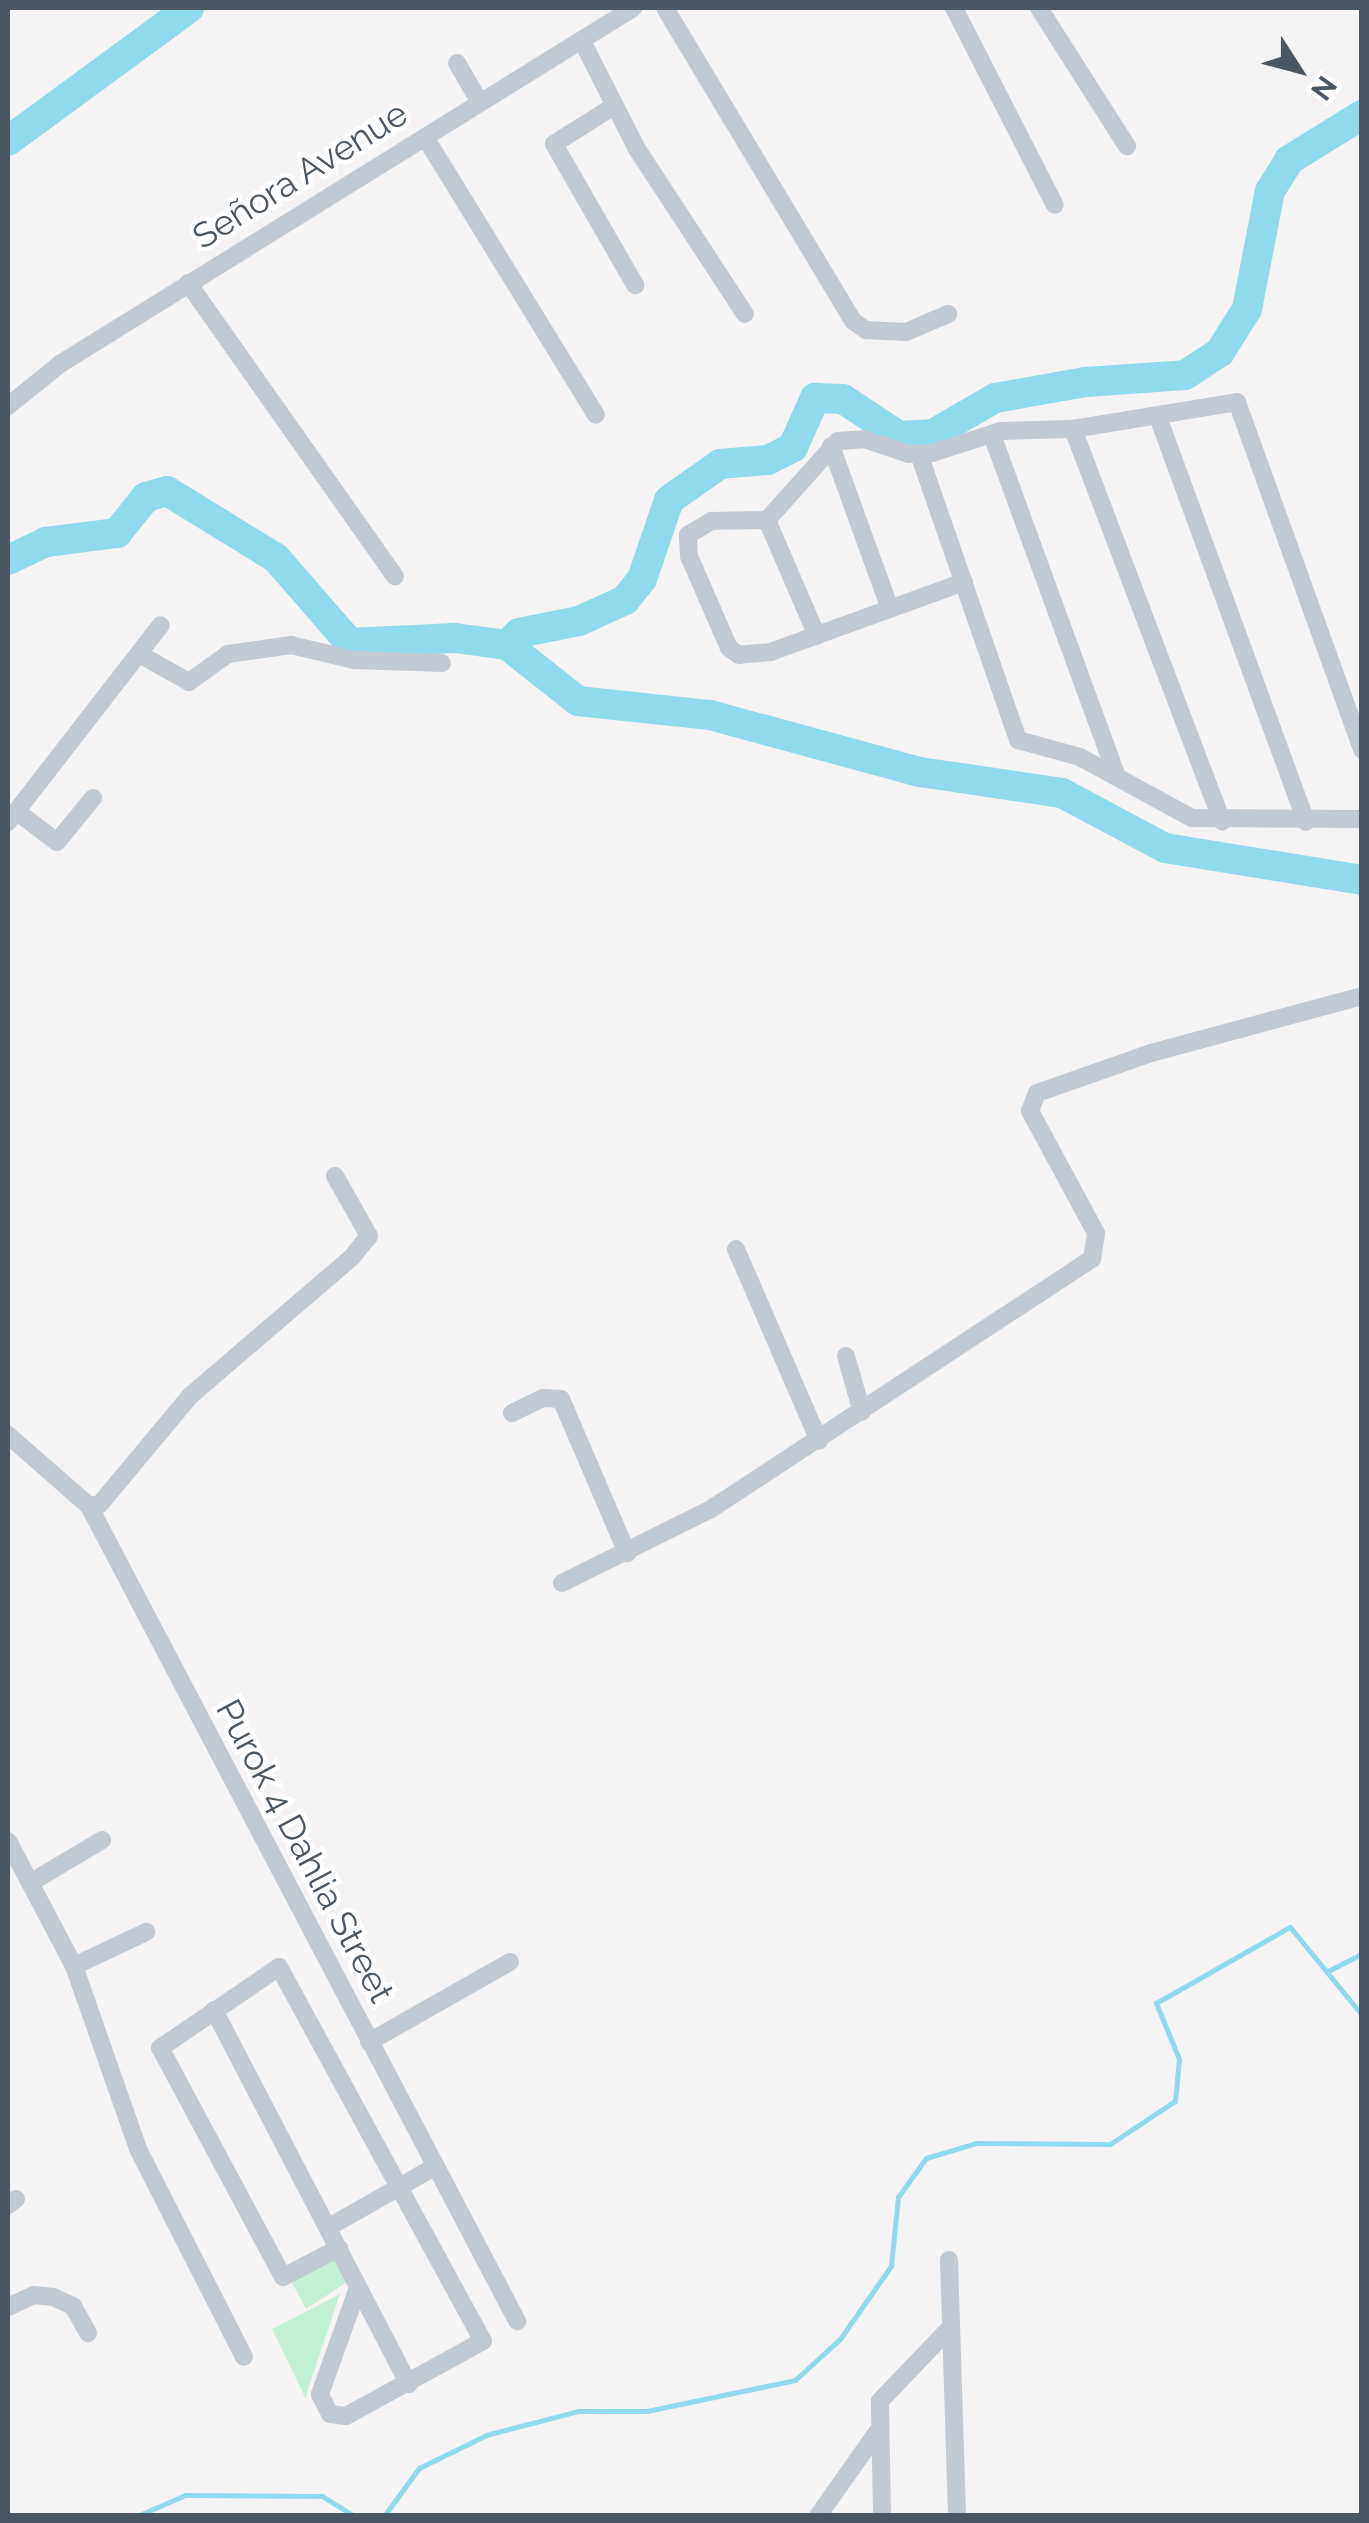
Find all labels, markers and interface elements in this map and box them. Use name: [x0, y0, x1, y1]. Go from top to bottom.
north arrow: [1249, 20, 1349, 120]
text: N: [1304, 70, 1343, 106]
street label: Señora Avenue: [185, 92, 415, 258]
street label: Purok 4 Dahlia Street: [207, 1692, 403, 2010]

